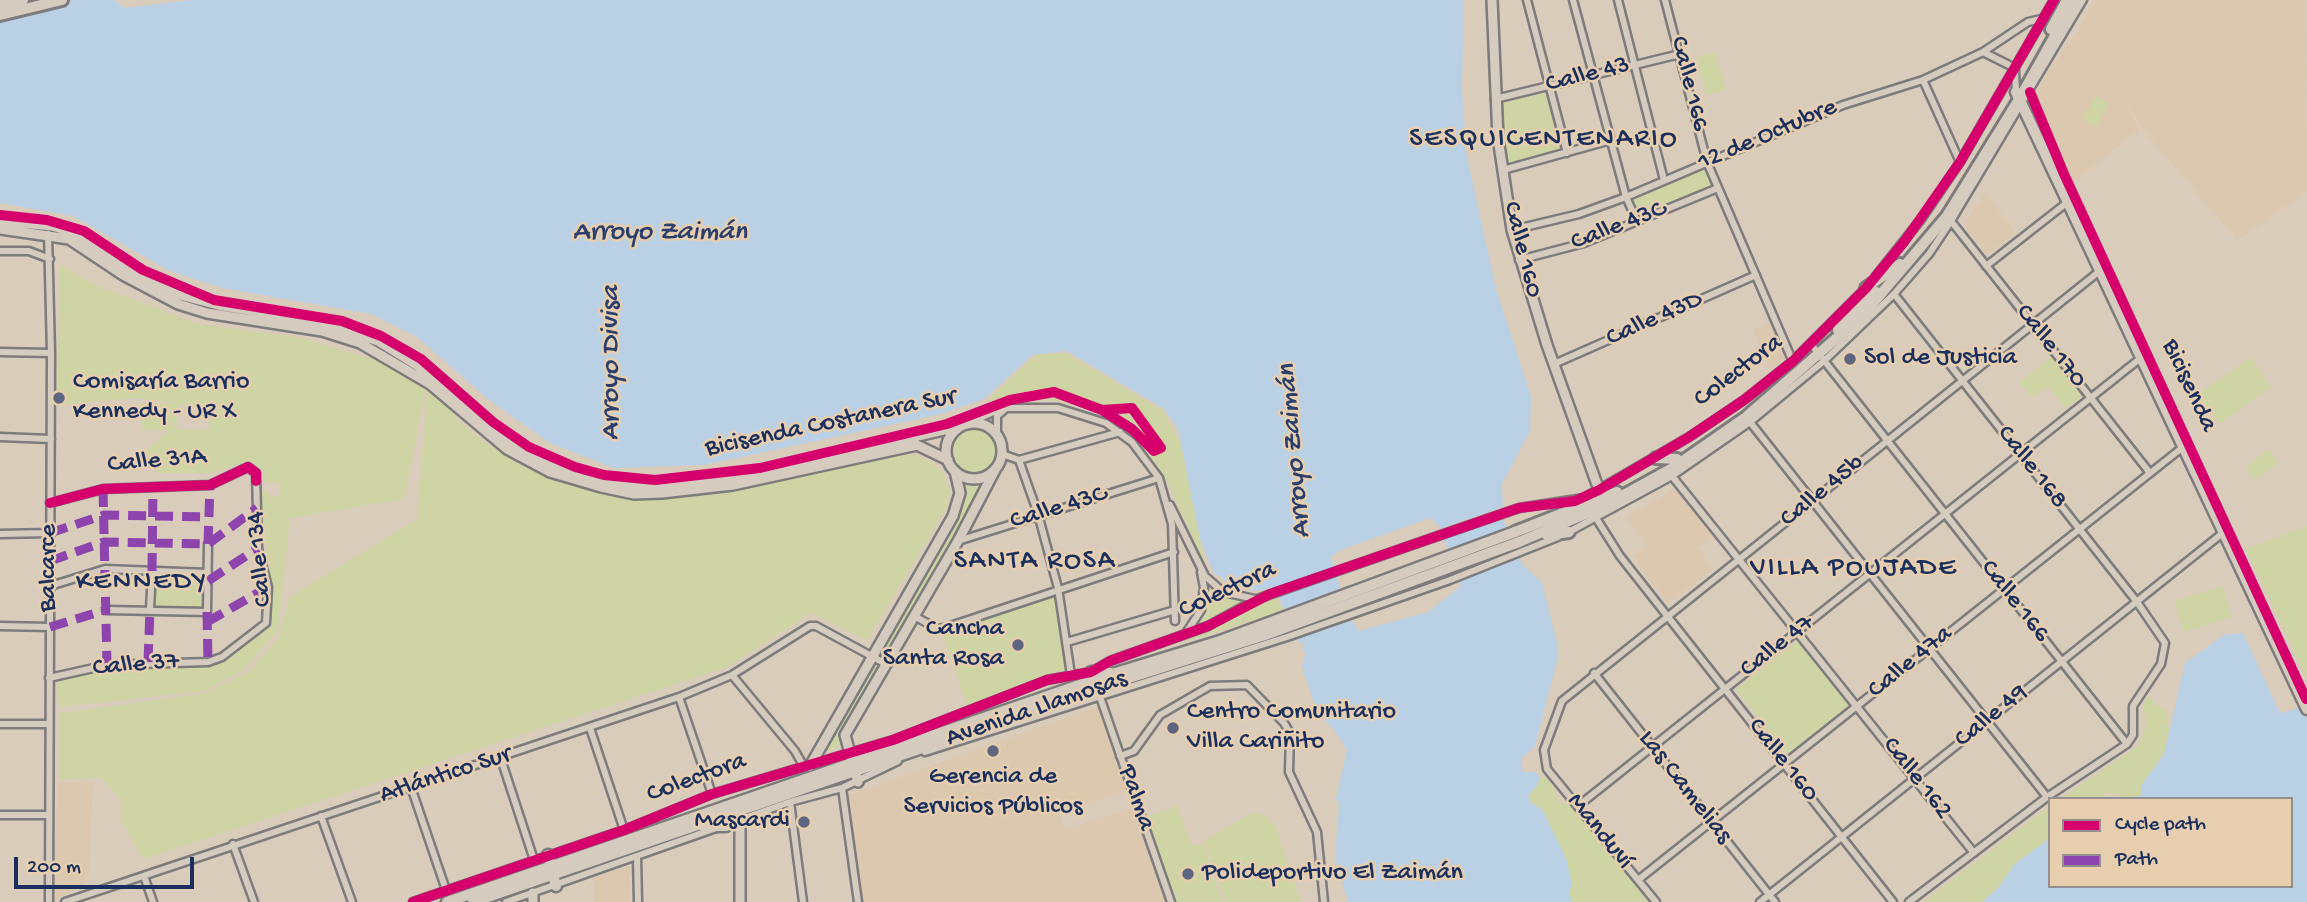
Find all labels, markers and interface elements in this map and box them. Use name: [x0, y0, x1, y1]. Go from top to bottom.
street label: Calle 166: [1661, 33, 1715, 135]
street label: Calle 43: [1543, 51, 1633, 101]
street label: 12 de Octubre: [1694, 93, 1842, 179]
district label: SESQUICENTENARIO: [1411, 124, 1677, 158]
street label: Calle 43C: [1567, 195, 1671, 259]
street label: Calle 160: [1494, 199, 1548, 301]
water label: Arroyo Zaimán: [573, 217, 747, 251]
street label: Calle 43D: [1602, 285, 1708, 355]
water label: Arroyo Divisa: [596, 286, 630, 440]
street label: Calle 170: [2007, 299, 2093, 395]
street label: Colectora: [1688, 328, 1790, 416]
street label: Bicisenda: [2153, 335, 2223, 437]
place label: Sol de Justicia: [1864, 343, 2017, 375]
marker: Sol de Justicia: [1842, 351, 1858, 367]
water label: Arroyo Zaimán: [1272, 363, 1320, 539]
place label: Comisaría Barrio Kennedy - UR X: [73, 367, 249, 428]
street label: Bicisenda Costanera Sur: [703, 382, 959, 466]
marker: Comisaría Barrio Kennedy - UR X: [51, 390, 67, 406]
street label: Calle 168: [1989, 420, 2073, 516]
street label: Calle 31A: [106, 442, 208, 482]
street label: Calle 45b: [1775, 449, 1871, 535]
street label: Calle 43C: [1007, 480, 1111, 538]
street label: Calle 134: [241, 510, 281, 608]
street label: Balcarce: [34, 524, 66, 612]
district label: SANTA ROSA: [955, 546, 1115, 580]
district label: VILLA POUJADE: [1752, 553, 1956, 587]
street label: Calle 166: [1972, 554, 2056, 650]
street label: Colectora: [1175, 555, 1281, 627]
district label: KENNEDY: [77, 567, 207, 601]
street label: Calle 47: [1735, 608, 1821, 686]
place label: Cancha Santa Rosa: [883, 614, 1004, 676]
street label: Calle 47a: [1862, 619, 1960, 707]
marker: Cancha Santa Rosa: [1010, 637, 1026, 653]
street label: Calle 37: [92, 647, 180, 685]
street label: Avenida Llamosas: [942, 664, 1132, 756]
street label: Calle 49: [1949, 678, 2035, 756]
place label: Centro Comunitario Villa Cariñito: [1187, 697, 1396, 758]
street label: Calle 160: [1740, 713, 1824, 809]
marker: Centro Comunitario Villa Cariñito: [1165, 720, 1181, 736]
street label: Las Camelias: [1630, 725, 1738, 851]
street label: Calle 162: [1874, 732, 1958, 826]
street label: Atlántico Sur: [376, 740, 516, 812]
marker: Gerencia de Servicios Públicos: [985, 743, 1001, 759]
street label: Colectora: [643, 747, 751, 811]
street label: Palma: [1109, 761, 1161, 835]
place label: Gerencia de Servicios Públicos: [903, 762, 1083, 824]
street label: Manduví: [1559, 787, 1639, 877]
legend: [2048, 797, 2293, 888]
place label: Mascardi: [695, 806, 790, 838]
text: Cycle path: [2115, 813, 2206, 838]
marker: Mascardi: [796, 814, 812, 830]
scale bar: [18, 842, 198, 886]
text: Path: [2115, 848, 2158, 873]
text: 200 m: [27, 856, 81, 881]
place label: Polideportivo El Zaimán: [1202, 858, 1463, 890]
marker: Polideportivo El Zaimán: [1180, 866, 1196, 882]

